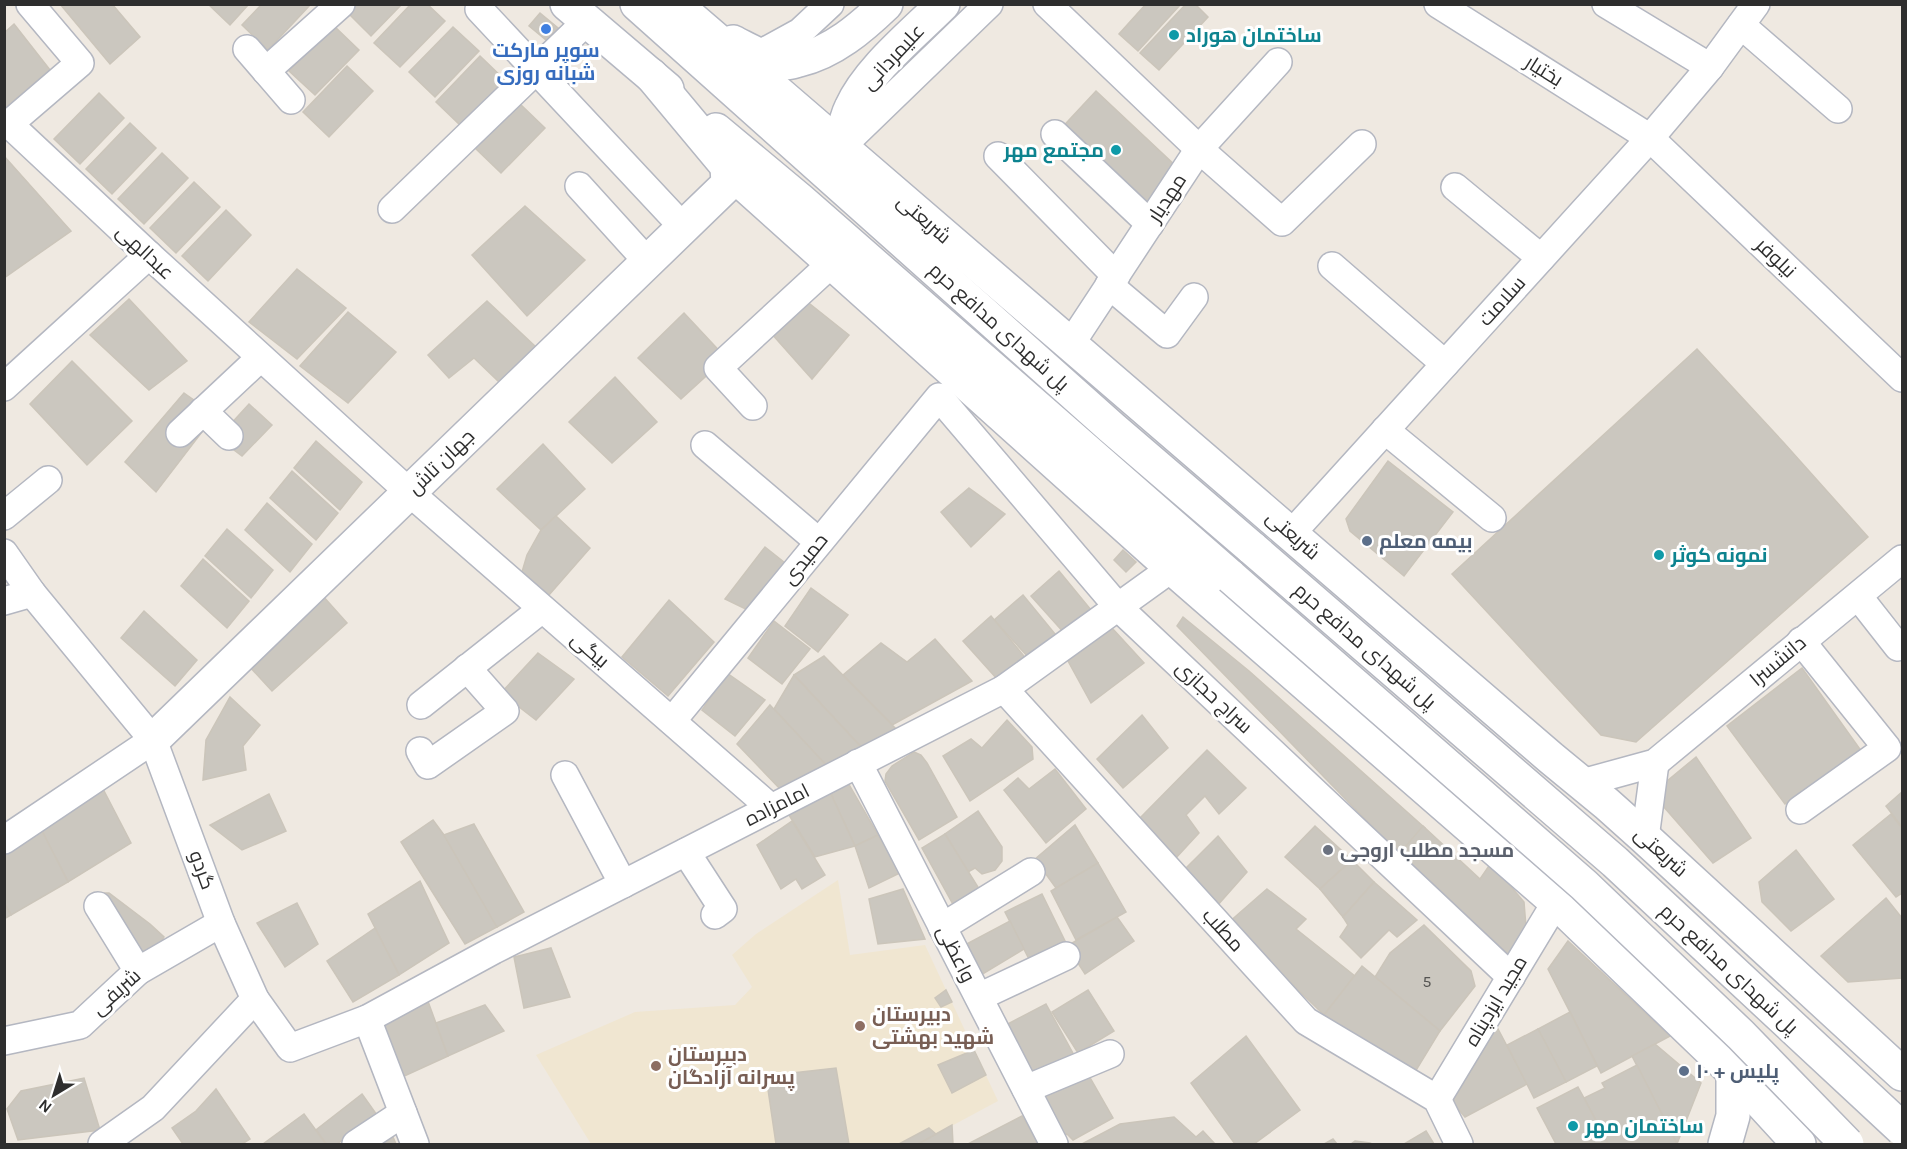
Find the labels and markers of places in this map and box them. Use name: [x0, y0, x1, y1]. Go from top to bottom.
marker: سوپر مارکت شبانه روزی: [539, 22, 553, 36]
place label: ساختمان هوراد: [1186, 24, 1322, 47]
marker: ساختمان هوراد: [1167, 28, 1181, 42]
place label: سوپر مارکت شبانه روزی: [492, 39, 600, 85]
place label: مجتمع مهر: [1003, 139, 1104, 164]
marker: مجتمع مهر: [1109, 143, 1123, 157]
place label: بیمه معلم: [1379, 530, 1473, 555]
marker: بیمه معلم: [1360, 534, 1374, 548]
place label: نمونه کوثر: [1670, 544, 1767, 567]
marker: نمونه کوثر: [1652, 548, 1666, 562]
place label: مسجد مطلب اروجی: [1340, 839, 1514, 862]
marker: مسجد مطلب اروجی: [1321, 843, 1335, 857]
place label: دبیرستان شهید بهشتی: [872, 1003, 994, 1050]
marker: دبیرستان شهید بهشتی: [853, 1019, 867, 1033]
place label: دبیرستان پسرانه آزادگان: [668, 1043, 795, 1091]
marker: دبیرستان پسرانه آزادگان: [649, 1059, 663, 1073]
place label: پلیس + ۱۰: [1696, 1060, 1779, 1085]
marker: پلیس + ۱۰: [1677, 1064, 1691, 1078]
place label: ساختمان مهر: [1584, 1115, 1704, 1139]
marker: ساختمان مهر: [1566, 1119, 1580, 1133]

